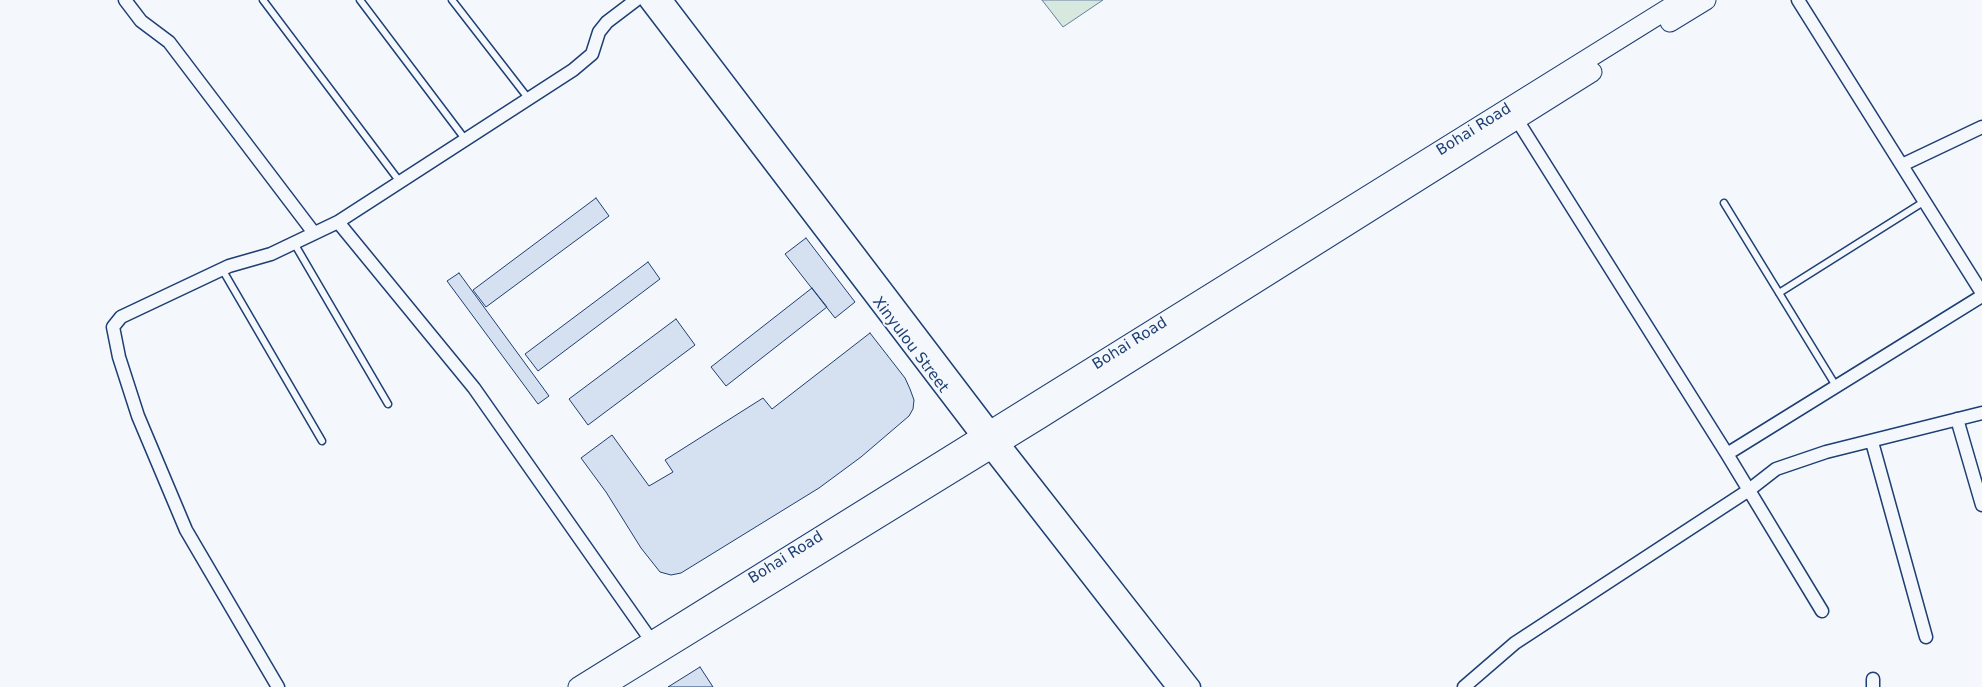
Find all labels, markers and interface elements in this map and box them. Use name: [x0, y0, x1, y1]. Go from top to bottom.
street label: Bohai Road: [1433, 100, 1515, 160]
street label: Xinyulou Street: [868, 293, 952, 397]
street label: Bohai Road: [1089, 314, 1171, 374]
street label: Bohai Road: [745, 528, 827, 588]

